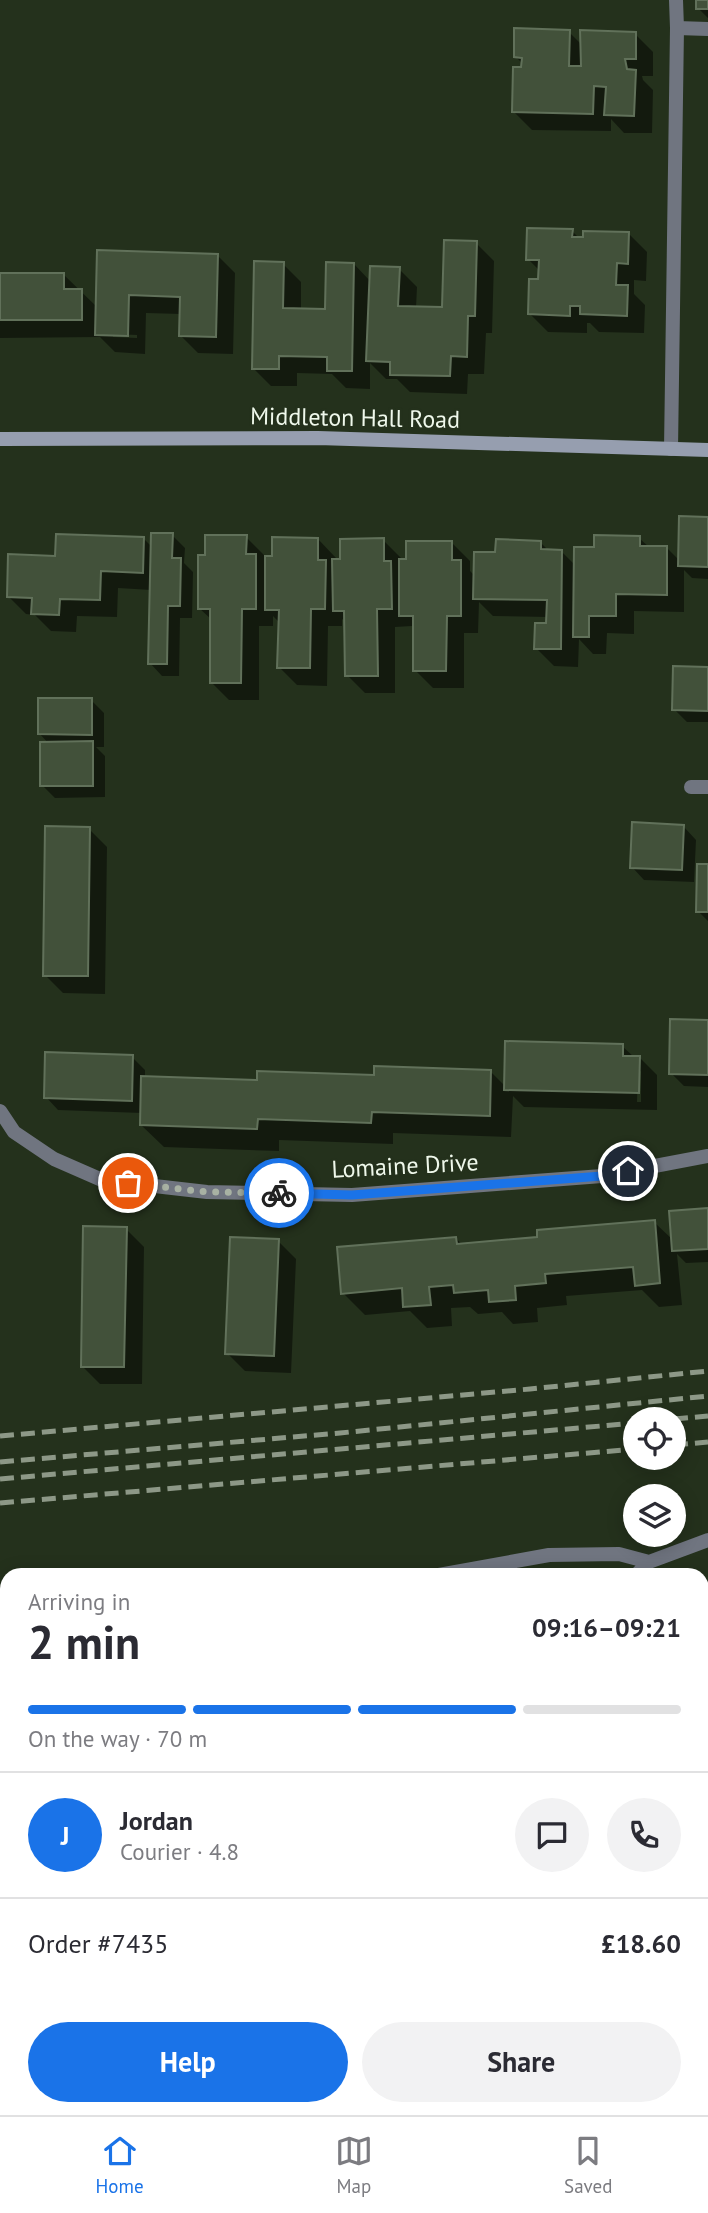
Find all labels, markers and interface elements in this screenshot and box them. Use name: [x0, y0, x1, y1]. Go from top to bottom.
street label: Middleton Hall Road: [250, 400, 460, 435]
pin: [598, 1141, 658, 1201]
street label: Lomaine Drive: [331, 1146, 479, 1185]
icon: home: [609, 1152, 647, 1190]
pin: [98, 1153, 158, 1213]
courier: [244, 1158, 314, 1228]
icon: bag: [109, 1164, 147, 1202]
icon: bike: [260, 1174, 298, 1212]
map controls: [623, 1407, 686, 1547]
button: locate: [623, 1407, 686, 1470]
button: layers: [623, 1484, 686, 1547]
text: Arriving in: [28, 1587, 130, 1616]
text: 09:16–09:21: [532, 1611, 681, 1644]
text: 2 min: [28, 1612, 140, 1672]
text: On the way · 70 m: [28, 1724, 207, 1753]
button: chat: [515, 1798, 589, 1872]
button: phone: [607, 1798, 681, 1872]
text: Jordan: [120, 1804, 193, 1837]
text: J: [61, 1819, 69, 1852]
text: Courier · 4.8: [120, 1837, 239, 1866]
text: Order #7435: [28, 1927, 168, 1960]
text: £18.60: [601, 1927, 681, 1960]
button: Help: [28, 2022, 348, 2102]
button: Share: [362, 2022, 681, 2102]
tab: Home: [96, 2132, 144, 2198]
tab: Map: [335, 2132, 373, 2198]
tab: Saved: [564, 2132, 612, 2198]

